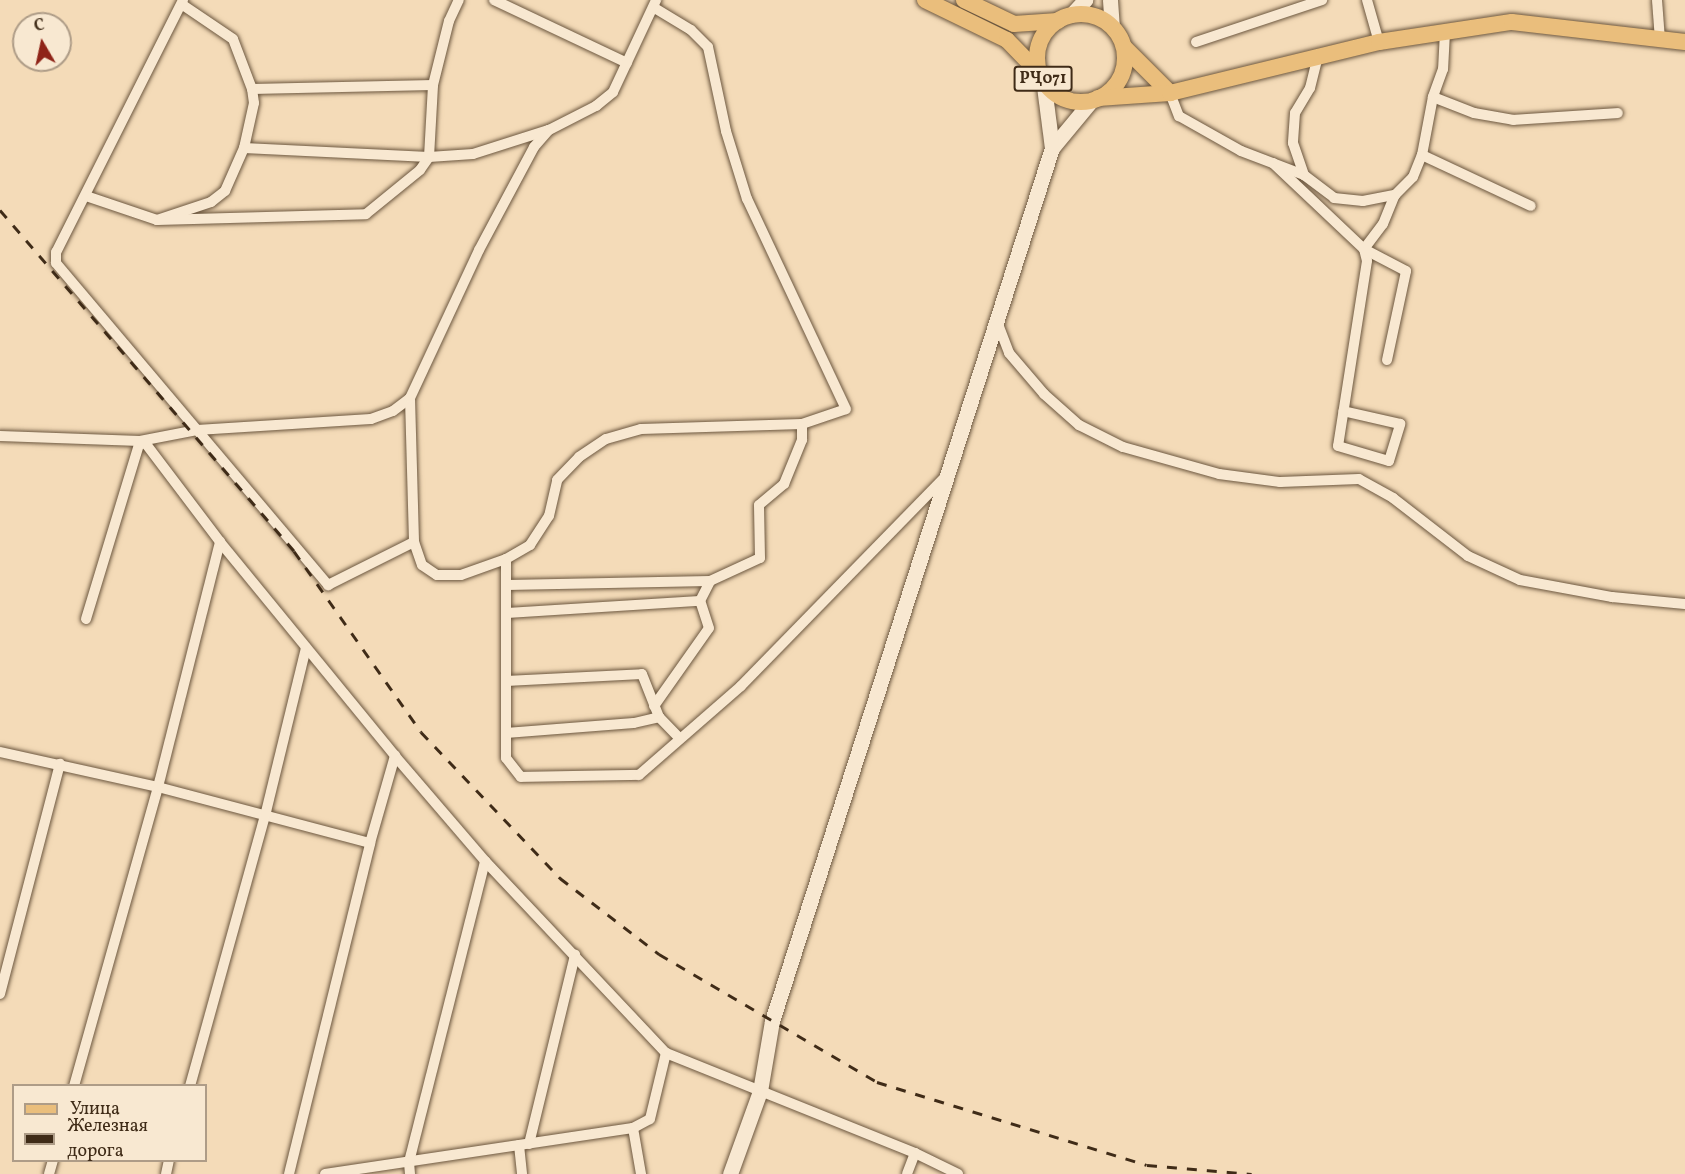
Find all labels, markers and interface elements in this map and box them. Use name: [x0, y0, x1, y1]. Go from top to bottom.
north arrow: [12, 12, 72, 72]
text: С: [33, 15, 46, 38]
road number: РҶ071: [1013, 66, 1073, 92]
legend: [12, 1084, 207, 1162]
text: Улица: [70, 1097, 120, 1122]
text: Железная дорога: [67, 1114, 148, 1164]

